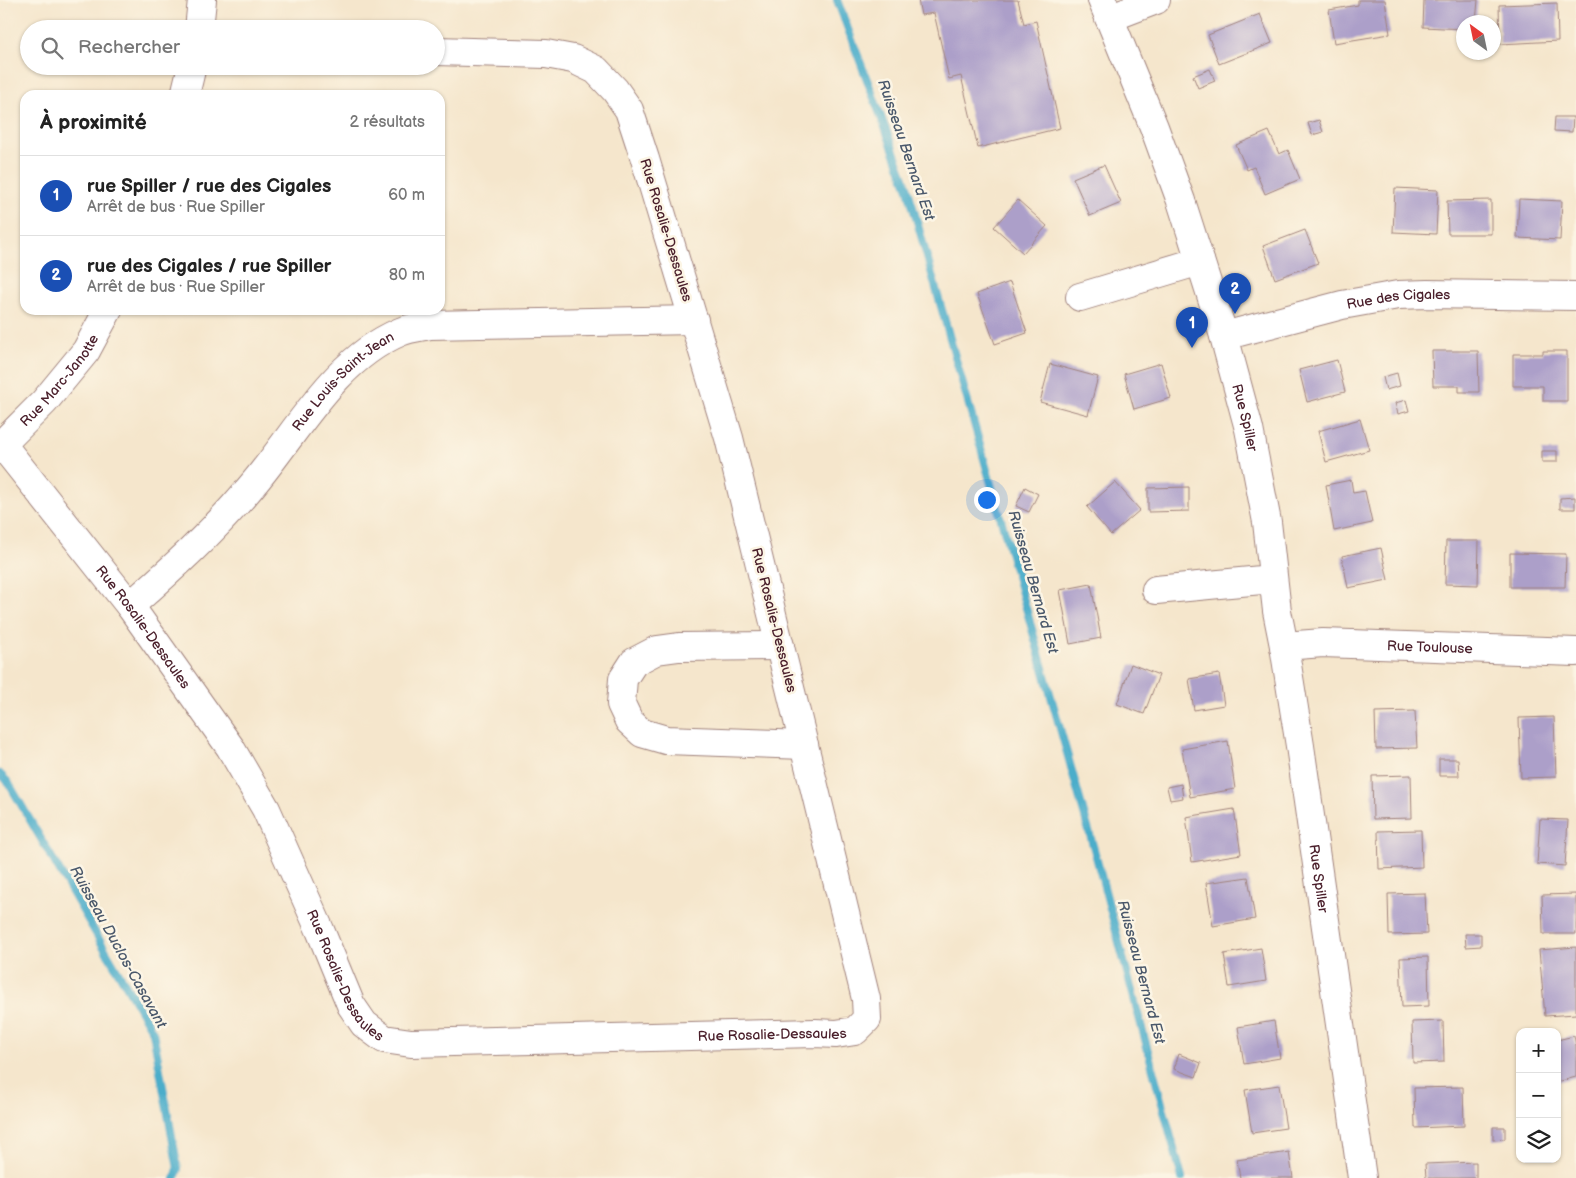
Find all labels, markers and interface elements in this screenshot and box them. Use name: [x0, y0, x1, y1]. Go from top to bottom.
north arrow: [1456, 15, 1501, 60]
search box: [20, 20, 445, 75]
icon: search: [38, 34, 66, 62]
text: Rechercher: [78, 36, 180, 59]
water label: Ruisseau Bernard Est: [873, 77, 939, 223]
text: À proximité: [40, 110, 147, 135]
text: 2 résultats: [350, 113, 425, 132]
street label: Rue Rosalie-Dessaules: [636, 156, 696, 304]
text: rue Spiller / rue des Cigales: [87, 175, 331, 198]
text: 1: [53, 186, 59, 205]
text: 60 m: [388, 186, 425, 205]
text: Arrêt de bus · Rue Spiller: [87, 198, 265, 217]
text: rue des Cigales / rue Spiller: [87, 255, 331, 278]
text: 2: [51, 266, 61, 285]
text: 80 m: [389, 266, 425, 285]
pin: 2: [1219, 273, 1251, 314]
text: Arrêt de bus · Rue Spiller: [87, 278, 265, 297]
street label: Rue des Cigales: [1345, 285, 1451, 313]
pin: 1: [1176, 307, 1208, 348]
street label: Rue Louis-Saint-Jean: [288, 328, 397, 434]
street label: Rue Marc-Janotte: [16, 331, 102, 430]
street label: Rue Spiller: [1229, 382, 1262, 454]
your location: [974, 487, 1000, 513]
water label: Ruisseau Bernard Est: [1003, 508, 1063, 656]
street label: Rue Rosalie-Dessaules: [748, 546, 800, 694]
street label: Rue Rosalie-Dessaules: [92, 562, 194, 692]
street label: Rue Toulouse: [1387, 637, 1473, 657]
street label: Rue Spiller: [1306, 843, 1332, 915]
water label: Ruisseau Duclos-Casavant: [65, 862, 171, 1032]
water label: Ruisseau Bernard Est: [1113, 898, 1169, 1046]
street label: Rue Rosalie-Dessaules: [303, 907, 387, 1045]
street label: Rue Rosalie-Dessaules: [698, 1024, 848, 1044]
map controls: [1516, 1028, 1561, 1163]
button: +: [1516, 1028, 1561, 1073]
button: −: [1516, 1073, 1561, 1118]
button: layers: [1516, 1118, 1561, 1163]

